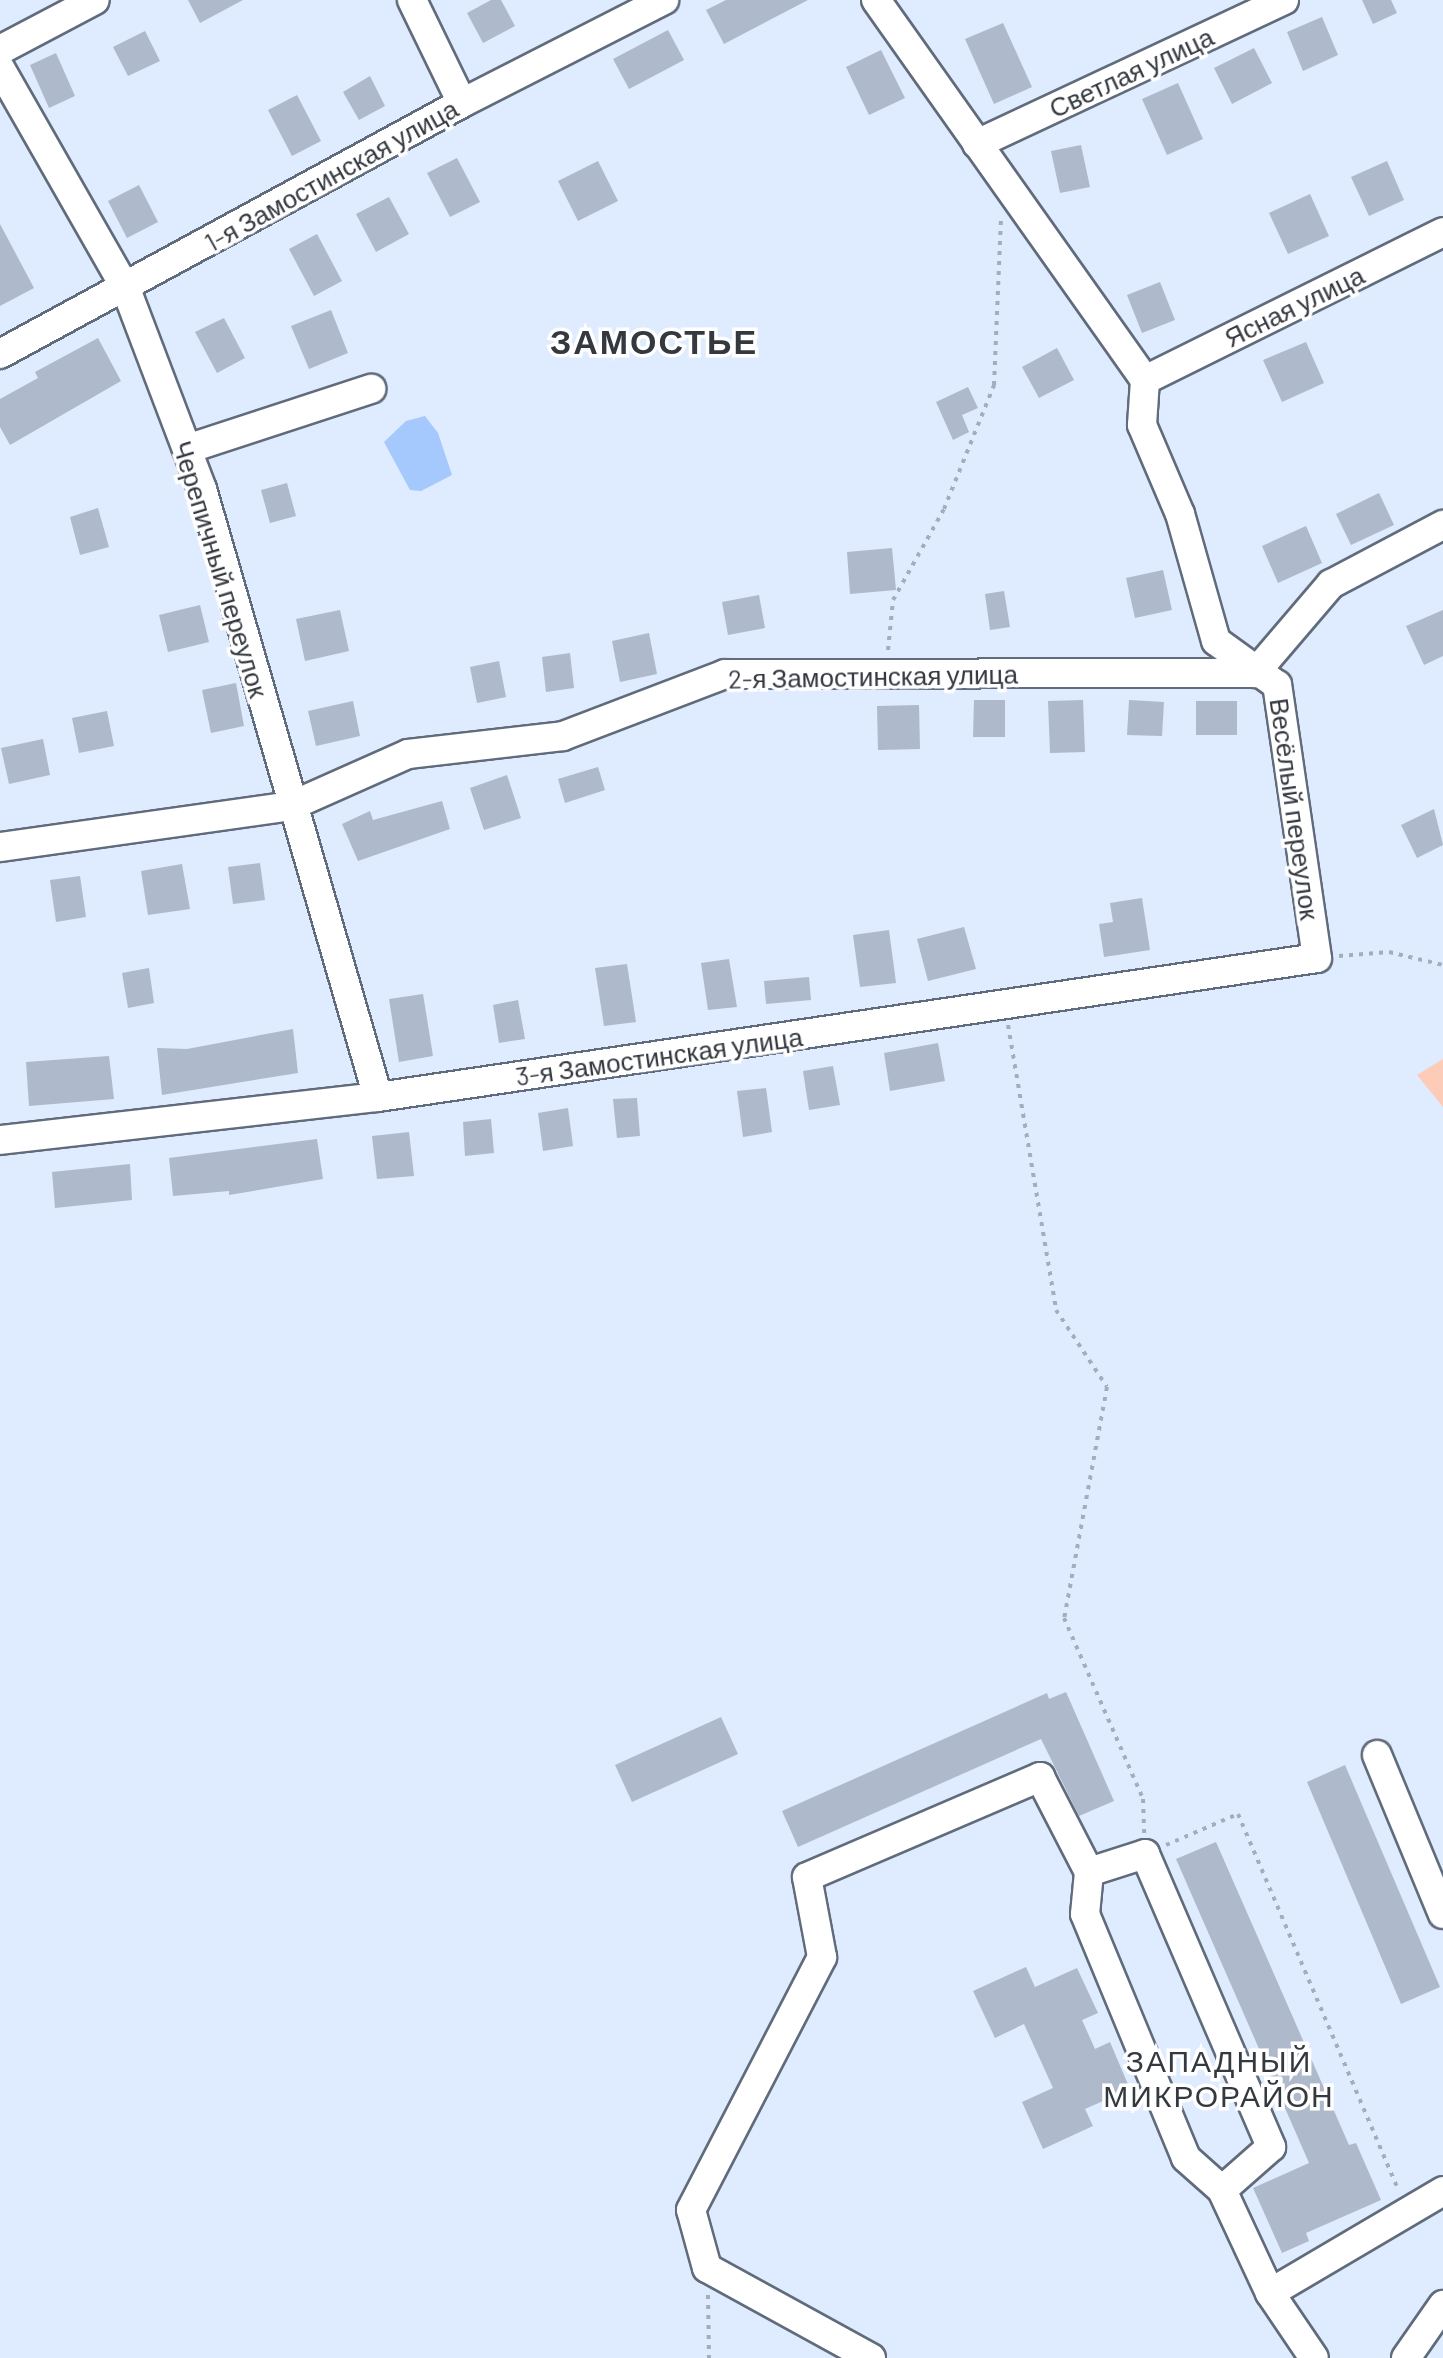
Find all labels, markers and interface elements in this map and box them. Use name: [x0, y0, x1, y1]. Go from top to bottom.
street label: Светлая улица: [1044, 20, 1218, 124]
street label: 1-я Замостинская улица: [199, 92, 463, 258]
street label: Ясная улица: [1219, 259, 1369, 353]
district label: ЗАМОСТЬЕ: [550, 321, 758, 361]
street label: Черепичный переулок: [167, 437, 275, 701]
street label: 2-я Замостинская улица: [728, 658, 1018, 694]
street label: Весёлый переулок: [1264, 696, 1326, 922]
street label: 3-я Замостинская улица: [514, 1020, 804, 1092]
district label: ЗАПАДНЫЙ МИКРОРАЙОН: [1103, 2042, 1335, 2112]

